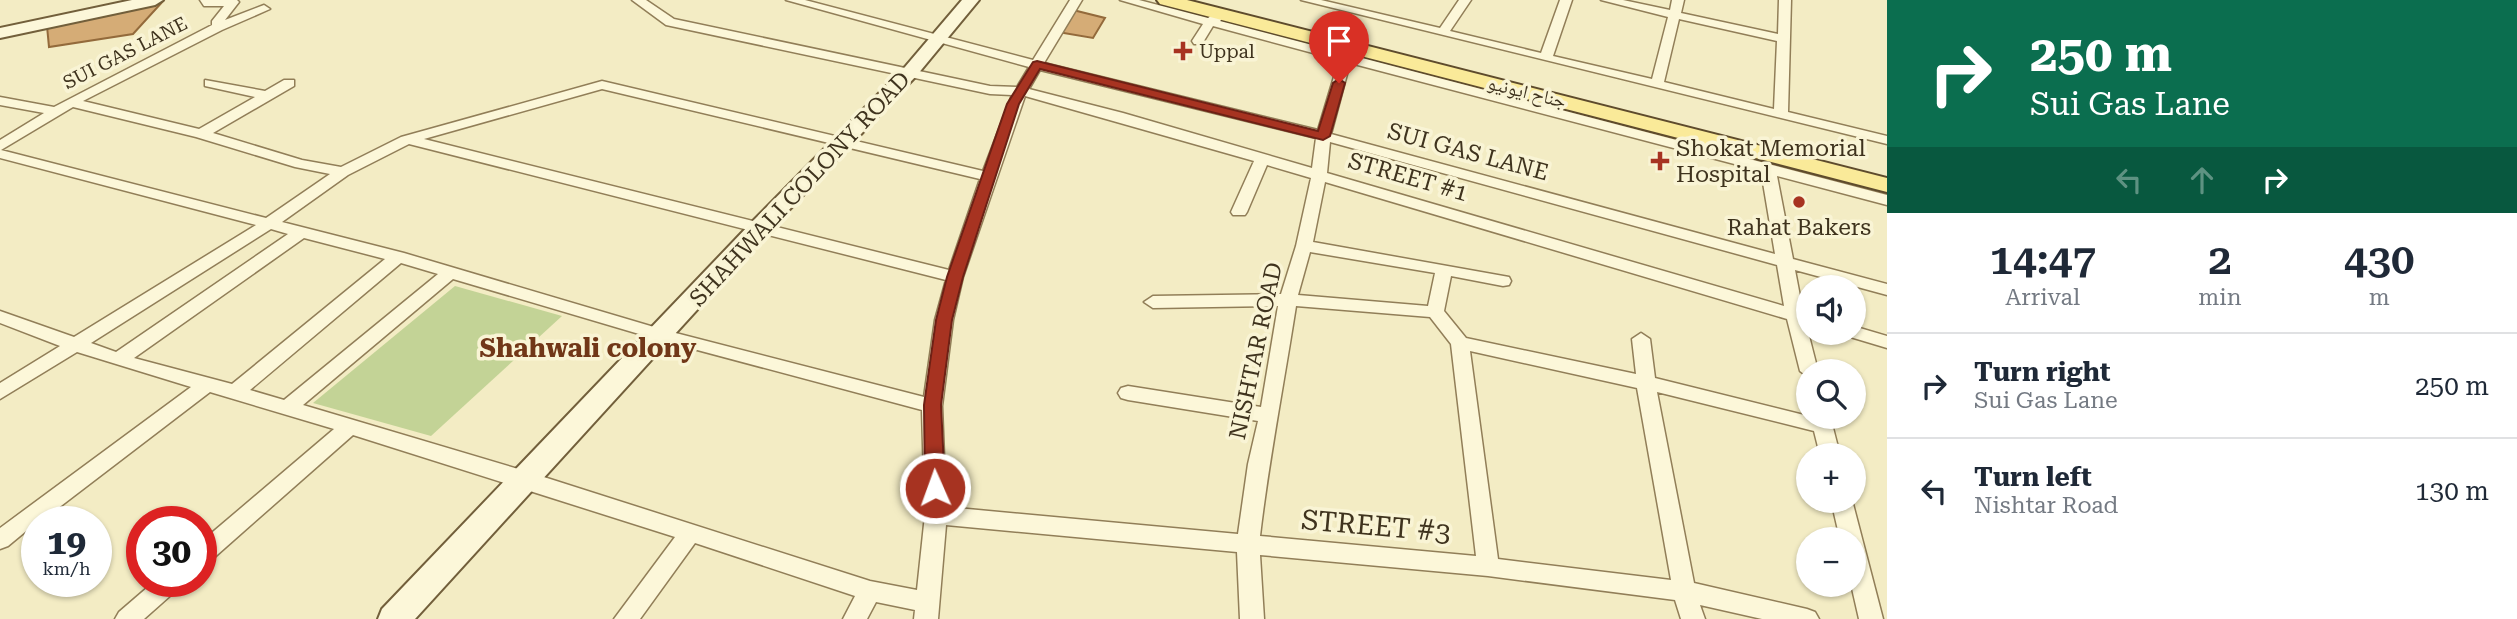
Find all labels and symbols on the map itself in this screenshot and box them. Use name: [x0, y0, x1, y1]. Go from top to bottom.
pin: [1309, 11, 1369, 83]
street label: SUI GAS LANE: [59, 12, 191, 94]
place label: Uppal: [1199, 40, 1255, 63]
marker: Uppal: [1173, 41, 1193, 61]
street label: SHAHWALI COLONY ROAD: [684, 66, 916, 312]
street label: جناح ایونیو: [1485, 71, 1569, 113]
street label: SUI GAS LANE: [1385, 118, 1551, 186]
place label: Shokat Memorial Hospital: [1676, 135, 1866, 188]
street label: STREET #1: [1345, 147, 1471, 207]
marker: Shokat Memorial Hospital: [1650, 151, 1670, 171]
marker: Rahat Bakers: [1791, 194, 1807, 210]
place label: Rahat Bakers: [1727, 214, 1871, 241]
street label: NISHTAR ROAD: [1224, 260, 1288, 442]
district label: Shahwali colony: [480, 333, 697, 363]
position arrow: [898, 451, 972, 525]
street label: STREET #3: [1300, 503, 1452, 549]
speed limit sign: 30: [126, 506, 217, 597]

